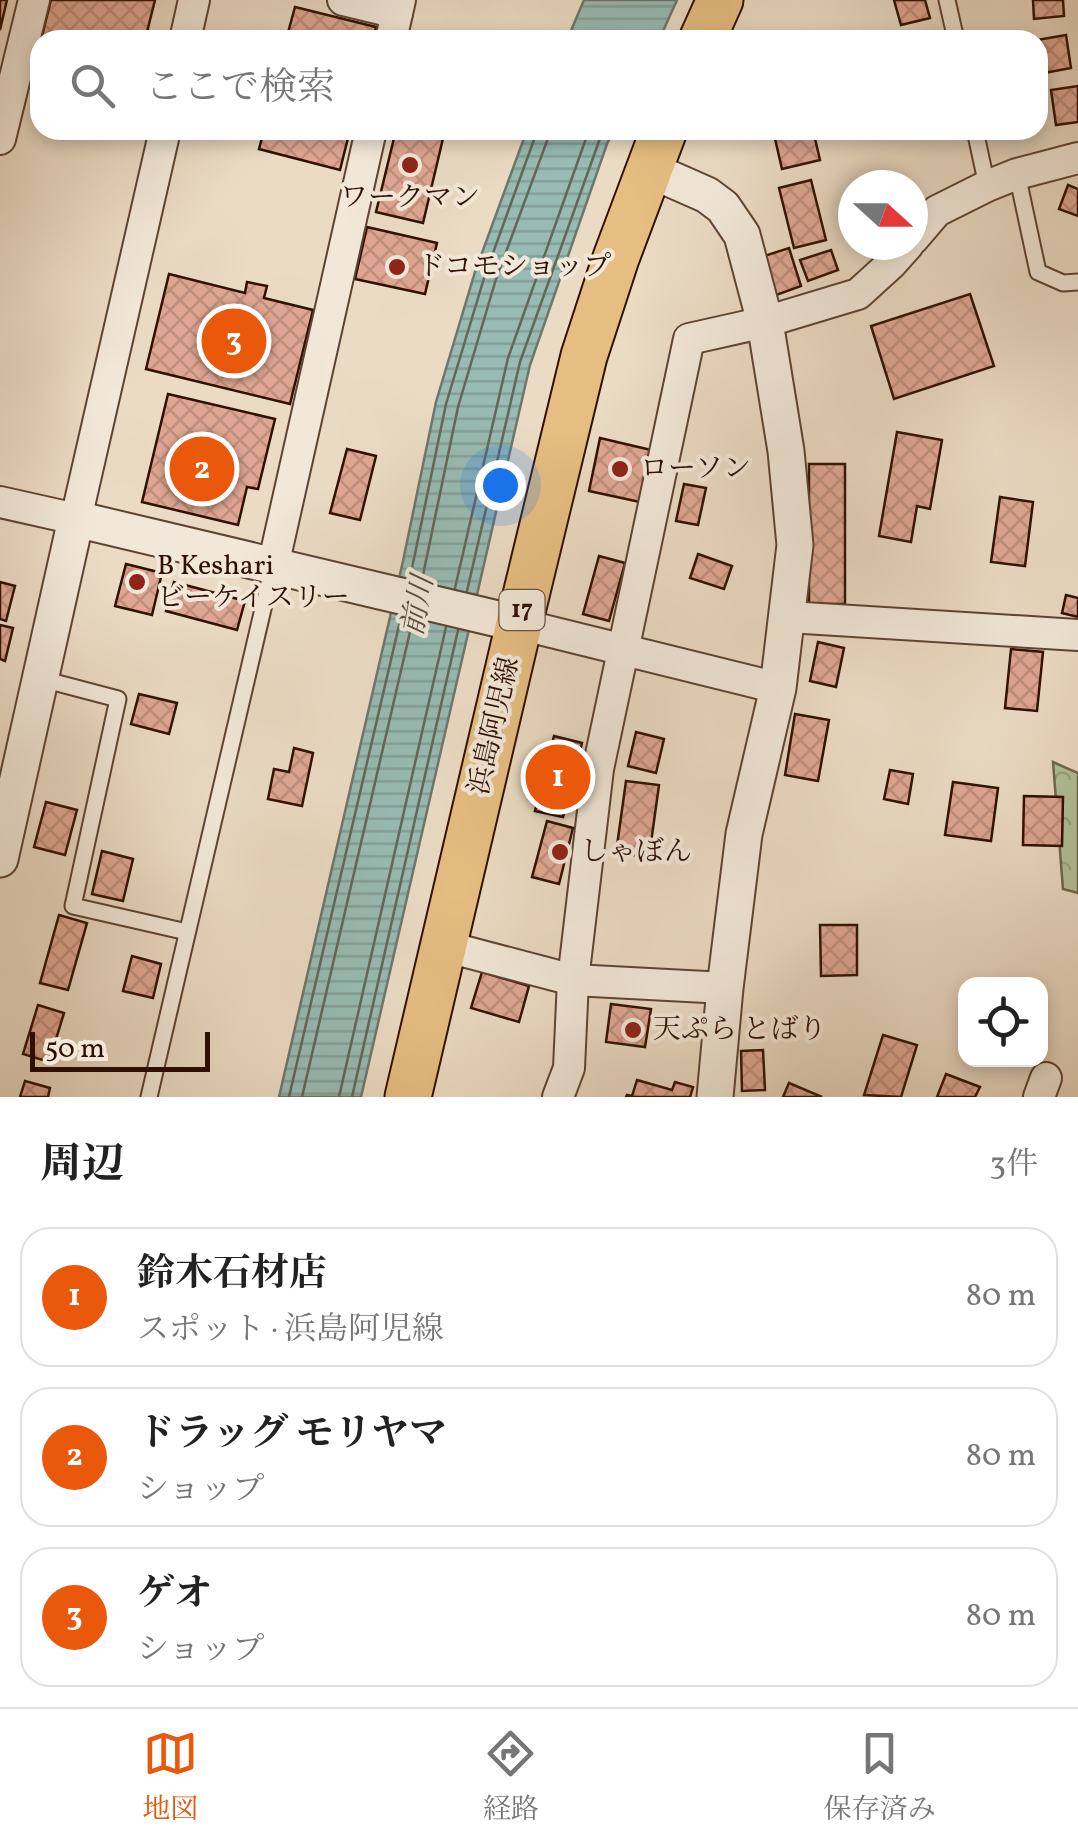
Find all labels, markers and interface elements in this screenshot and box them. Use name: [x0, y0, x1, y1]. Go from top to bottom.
search box: [30, 30, 1048, 140]
icon: search: [65, 58, 120, 113]
text: ここで検索: [145, 63, 335, 116]
marker: ワークマン: [399, 154, 421, 176]
north arrow: [838, 170, 928, 260]
place label: ワークマン: [340, 179, 480, 218]
place label: ドコモショップ: [417, 248, 611, 287]
marker: ドコモショップ: [386, 256, 408, 278]
pin: 3: [202, 304, 266, 378]
pin: 2: [170, 432, 234, 506]
place label: ローソン: [640, 450, 751, 489]
marker: ローソン: [609, 458, 631, 480]
your location: [475, 460, 526, 511]
place label: B Keshari ビーケイスリー: [157, 547, 350, 618]
water label: 前川: [393, 570, 446, 639]
marker: B Keshari ビーケイスリー: [126, 571, 148, 593]
road number: 17: [500, 590, 544, 630]
street label: 浜島阿児線: [460, 653, 530, 799]
pin: 1: [526, 740, 590, 814]
place label: しゃぼん: [580, 833, 692, 872]
marker: しゃぼん: [549, 841, 571, 863]
map controls: [958, 977, 1048, 1067]
button: locate: [958, 977, 1048, 1067]
place label: 天ぷら とばり: [653, 1011, 827, 1050]
marker: 天ぷら とばり: [622, 1019, 644, 1041]
scale bar: [30, 1027, 210, 1072]
text: 50 m: [45, 1030, 105, 1069]
text: 周辺: [40, 1137, 124, 1196]
text: 3件: [990, 1144, 1038, 1188]
text: 鈴木石材店: [137, 1249, 327, 1302]
text: 1: [68, 1275, 81, 1319]
text: 80 m: [966, 1275, 1036, 1319]
text: スポット · 浜島阿児線: [137, 1309, 444, 1353]
text: ドラッグ モリヤマ: [137, 1409, 447, 1462]
text: 2: [66, 1435, 83, 1479]
text: 80 m: [966, 1435, 1036, 1479]
text: ショップ: [137, 1469, 264, 1513]
text: ゲオ: [137, 1569, 212, 1622]
text: 3: [66, 1595, 83, 1639]
text: 80 m: [966, 1595, 1036, 1639]
text: ショップ: [137, 1629, 264, 1673]
tab: 地図: [142, 1726, 198, 1830]
tab: 経路: [483, 1726, 539, 1830]
tab: 保存済み: [824, 1726, 936, 1830]

